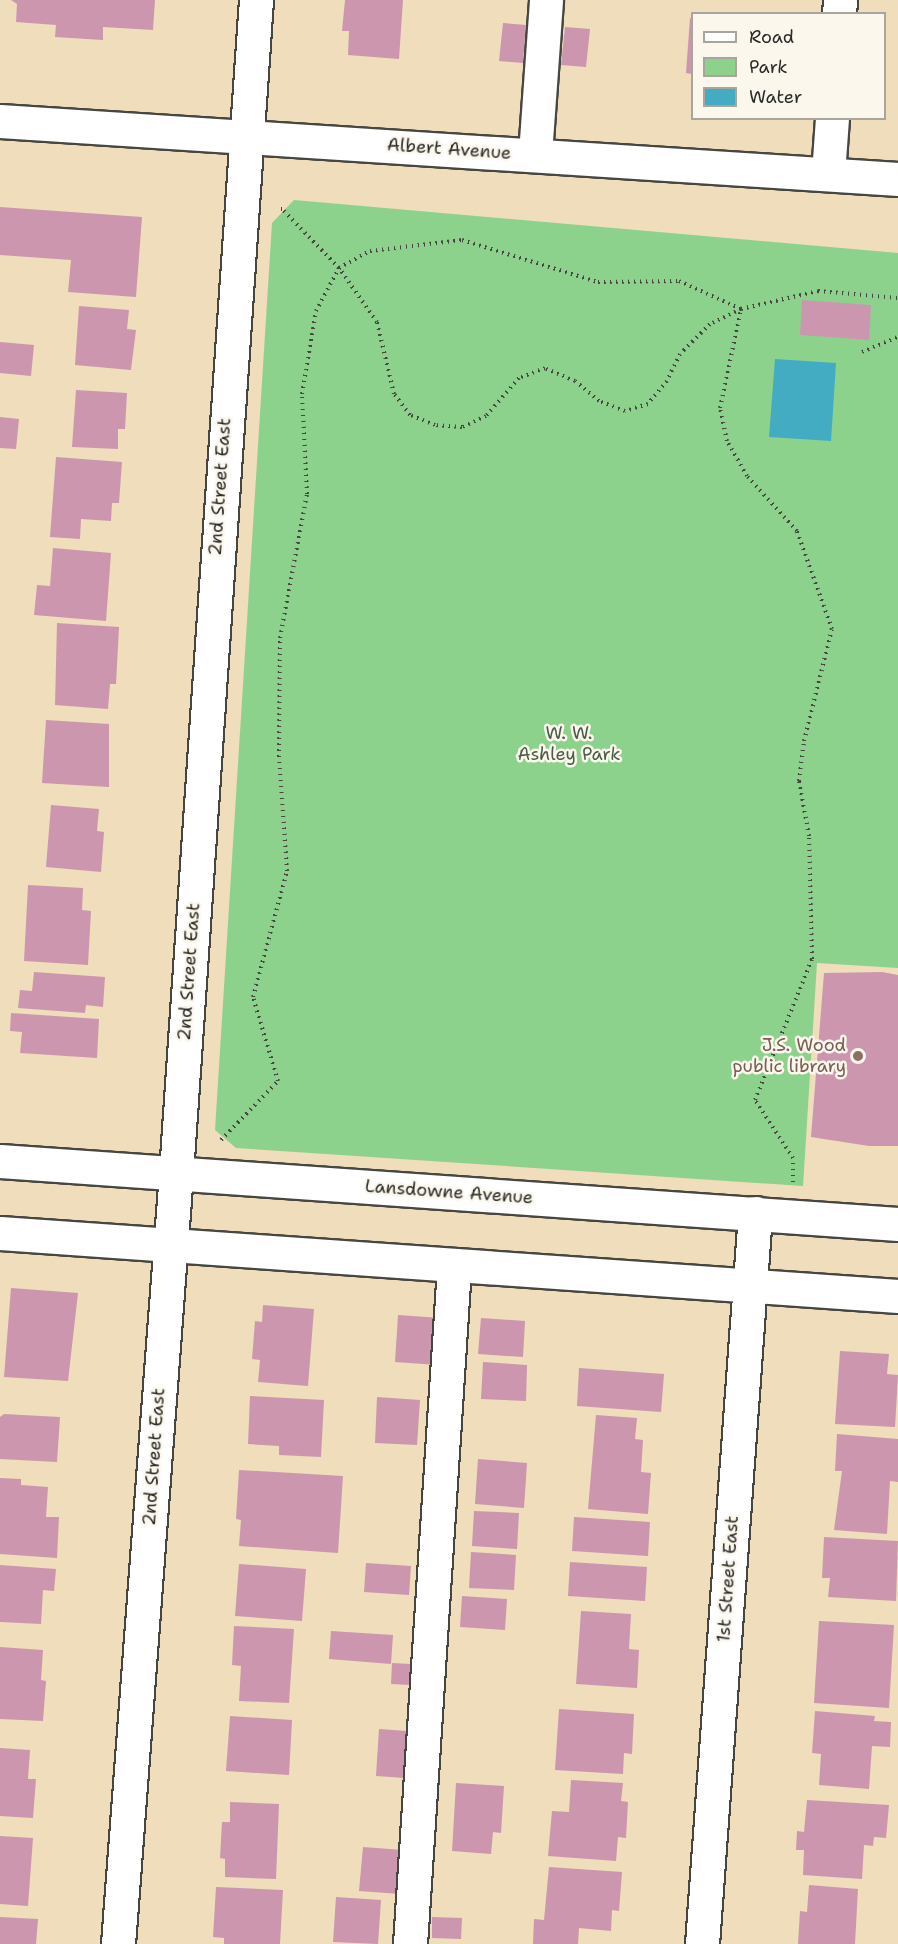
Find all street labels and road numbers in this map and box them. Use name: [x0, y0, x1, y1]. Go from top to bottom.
street label: Albert Avenue: [386, 134, 512, 164]
street label: 2nd Street East: [204, 417, 236, 557]
street label: 2nd Street East: [173, 902, 205, 1042]
street label: Lansdowne Avenue: [364, 1175, 534, 1209]
street label: 2nd Street East: [138, 1387, 170, 1527]
street label: 1st Street East: [713, 1515, 743, 1643]

